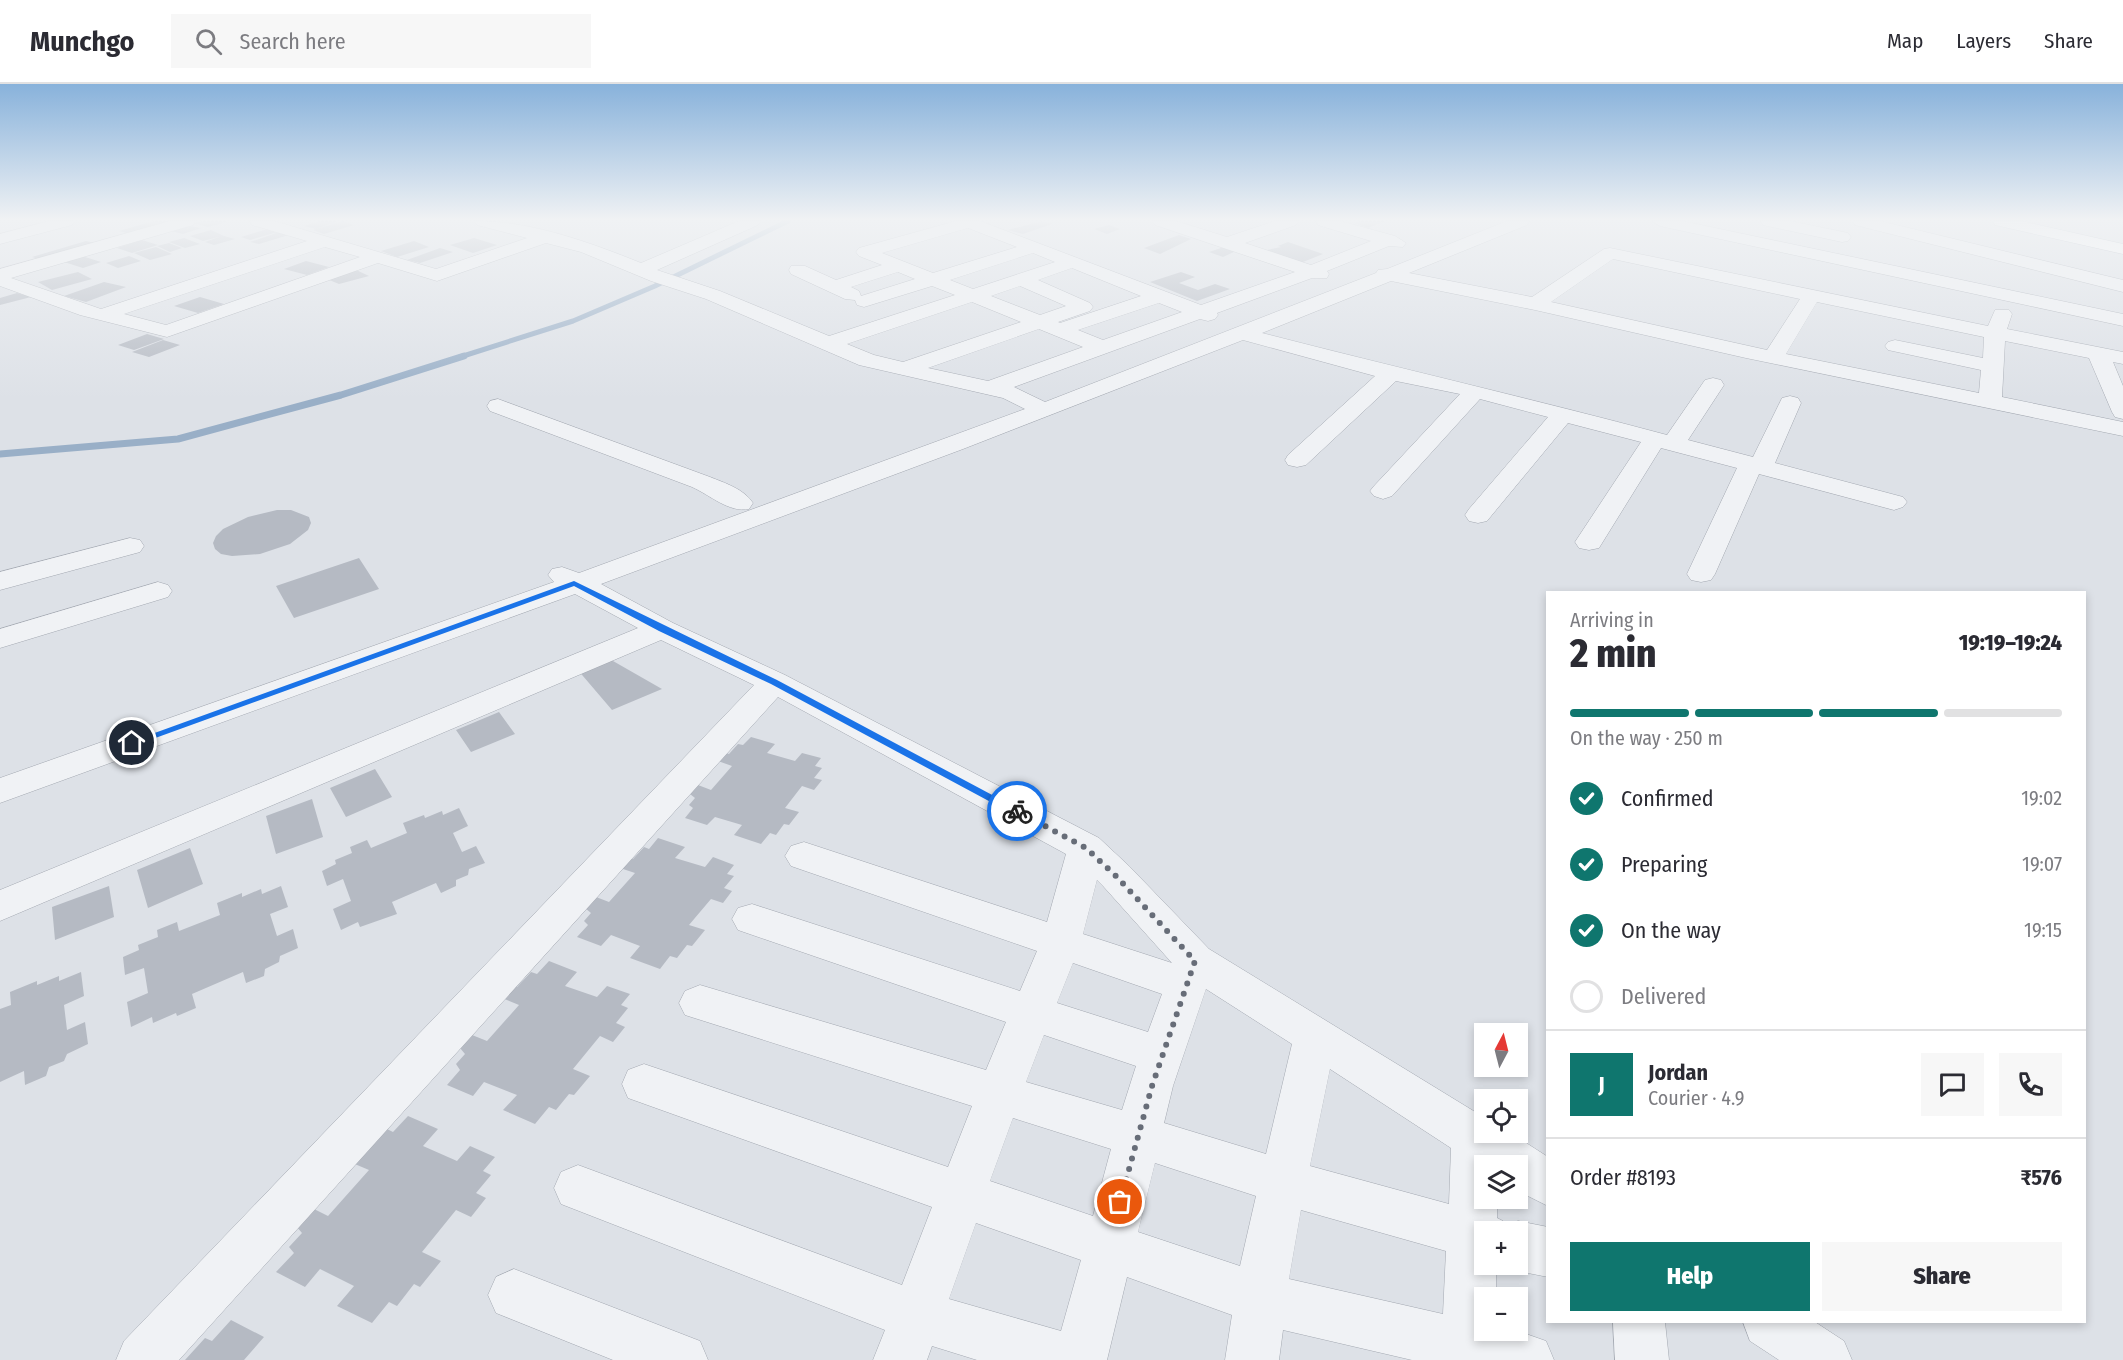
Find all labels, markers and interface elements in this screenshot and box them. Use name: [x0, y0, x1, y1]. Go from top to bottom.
search box: [171, 14, 591, 68]
text: Munchgo: [30, 25, 135, 58]
icon: search: [192, 25, 225, 58]
text: Search here: [240, 28, 346, 55]
text: Map: [1887, 28, 1923, 54]
text: Layers: [1956, 28, 2011, 54]
text: Share: [2044, 28, 2093, 54]
text: Arriving in: [1570, 608, 1654, 632]
text: 19:19–19:24: [1959, 629, 2062, 656]
text: 2 min: [1570, 631, 1656, 677]
pin: [106, 717, 157, 768]
icon: home: [115, 726, 148, 759]
text: On the way · 250 m: [1570, 726, 1723, 750]
courier: [987, 781, 1047, 841]
icon: check: [1570, 782, 1603, 815]
text: Confirmed: [1621, 785, 1714, 812]
text: 19:02: [2021, 786, 2062, 810]
icon: bike: [1001, 795, 1034, 828]
icon: check: [1570, 848, 1603, 881]
text: Preparing: [1621, 851, 1707, 878]
text: 19:07: [2022, 852, 2062, 876]
icon: check: [1570, 914, 1603, 947]
text: On the way: [1621, 917, 1721, 944]
text: 19:15: [2024, 918, 2062, 942]
text: Delivered: [1621, 983, 1706, 1010]
north arrow: [1474, 1023, 1528, 1077]
map controls: [1474, 1023, 1528, 1341]
button: chat: [1921, 1053, 1984, 1116]
button: phone: [1999, 1053, 2062, 1116]
text: Jordan: [1648, 1059, 1708, 1086]
text: J: [1598, 1071, 1605, 1098]
text: Courier · 4.9: [1648, 1086, 1744, 1110]
button: locate: [1474, 1089, 1528, 1143]
button: layers: [1474, 1155, 1528, 1209]
text: Order #8193: [1570, 1164, 1676, 1191]
text: ₹576: [2020, 1164, 2062, 1191]
pin: [1094, 1176, 1145, 1227]
icon: bag: [1103, 1185, 1136, 1218]
button: +: [1474, 1221, 1528, 1275]
button: Help: [1570, 1242, 1810, 1311]
button: Share: [1822, 1242, 2062, 1311]
button: −: [1474, 1287, 1528, 1341]

